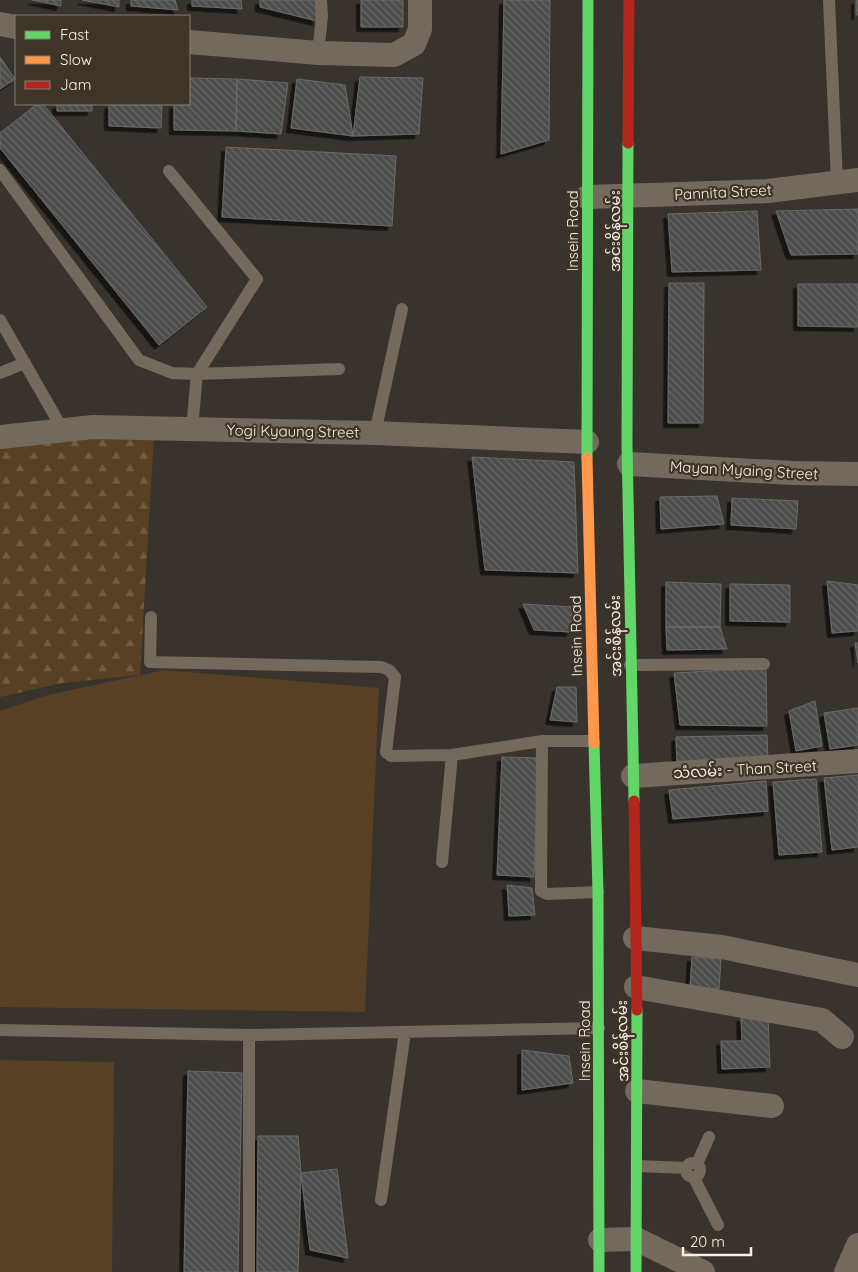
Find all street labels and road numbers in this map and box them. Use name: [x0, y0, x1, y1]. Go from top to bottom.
street label: Pannita Street: [674, 180, 772, 204]
street label: Insein Road: [563, 190, 582, 272]
street label: အင်းစိန်လမ်း: [605, 190, 627, 272]
street label: Yogi Kyaung Street: [227, 420, 359, 442]
street label: Mayan Myaing Street: [669, 457, 819, 483]
street label: Insein Road: [566, 595, 586, 677]
street label: အင်းစိန်လမ်း: [605, 595, 628, 677]
street label: သံလမ်း - Than Street: [673, 756, 817, 782]
street label: Insein Road: [575, 1000, 594, 1082]
street label: အင်းစိန်လမ်း: [612, 1000, 635, 1082]

